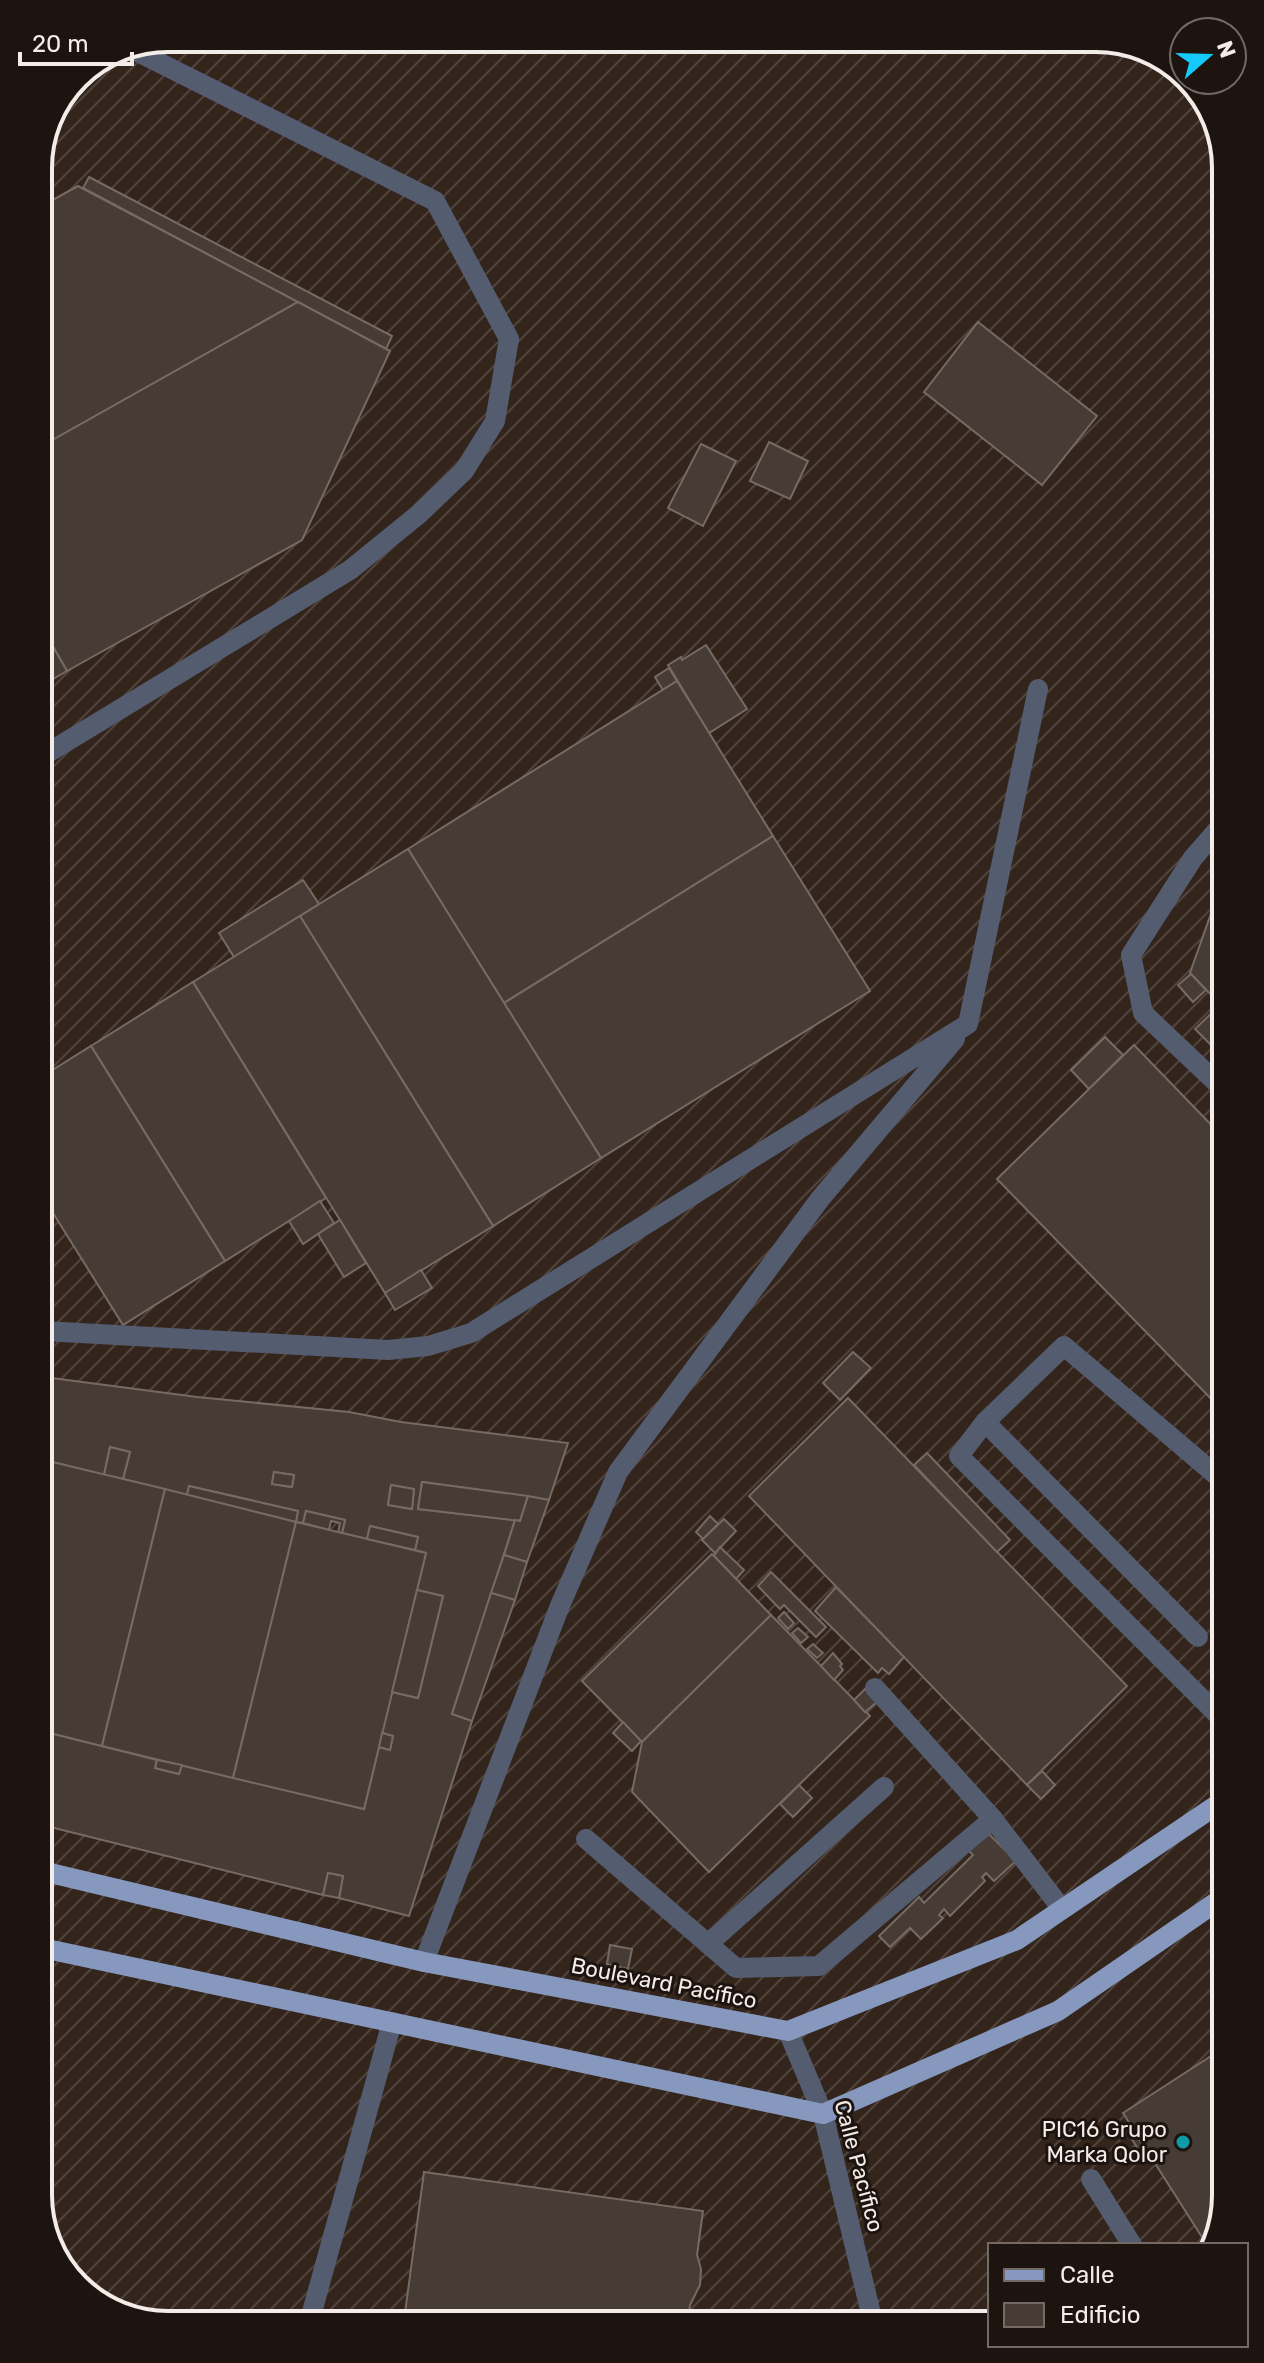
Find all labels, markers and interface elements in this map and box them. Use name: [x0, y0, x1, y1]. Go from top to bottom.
scale bar: [20, 16, 132, 66]
north arrow: [1168, 16, 1248, 96]
text: 20 m: [32, 30, 89, 58]
text: N: [1211, 37, 1242, 61]
street label: Boulevard Pacífico: [569, 1952, 759, 2014]
street label: Calle Pacífico: [828, 2097, 890, 2235]
place label: PIC16 Grupo Marka Qolor: [1042, 2116, 1168, 2168]
marker: PIC16 Grupo Marka Qolor: [1174, 2133, 1192, 2151]
legend: [988, 2243, 1248, 2347]
text: Calle: [1060, 2261, 1114, 2289]
text: Edificio: [1060, 2301, 1141, 2329]

